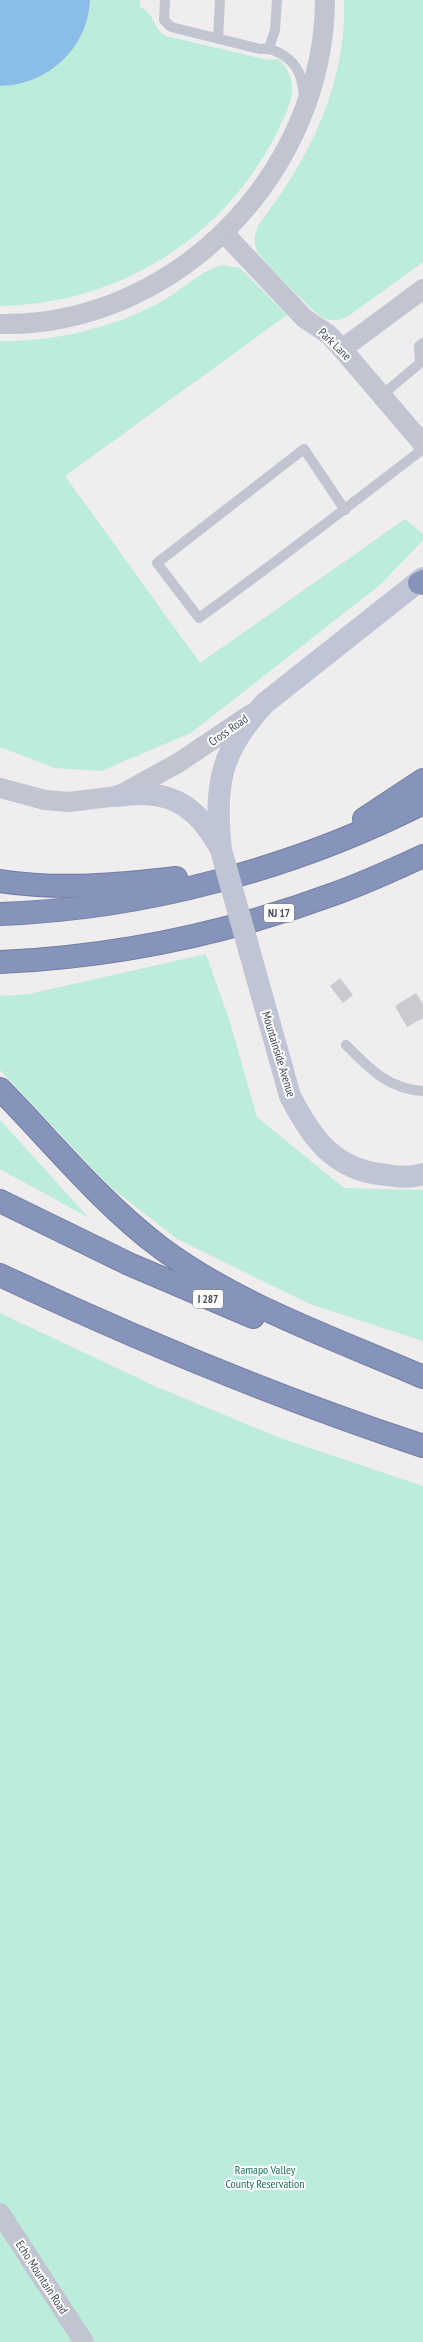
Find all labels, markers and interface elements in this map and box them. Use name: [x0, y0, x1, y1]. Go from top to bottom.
street label: Park Lane: [315, 325, 355, 363]
street label: Cross Road: [205, 711, 251, 749]
road number: NJ 17: [264, 904, 294, 922]
street label: Mountainside Avenue: [259, 1009, 299, 1099]
road number: I 287: [193, 1290, 223, 1308]
park label: Ramapo Valley County Reservation: [225, 2162, 305, 2191]
street label: Echo Mountain Road: [13, 2237, 71, 2317]

